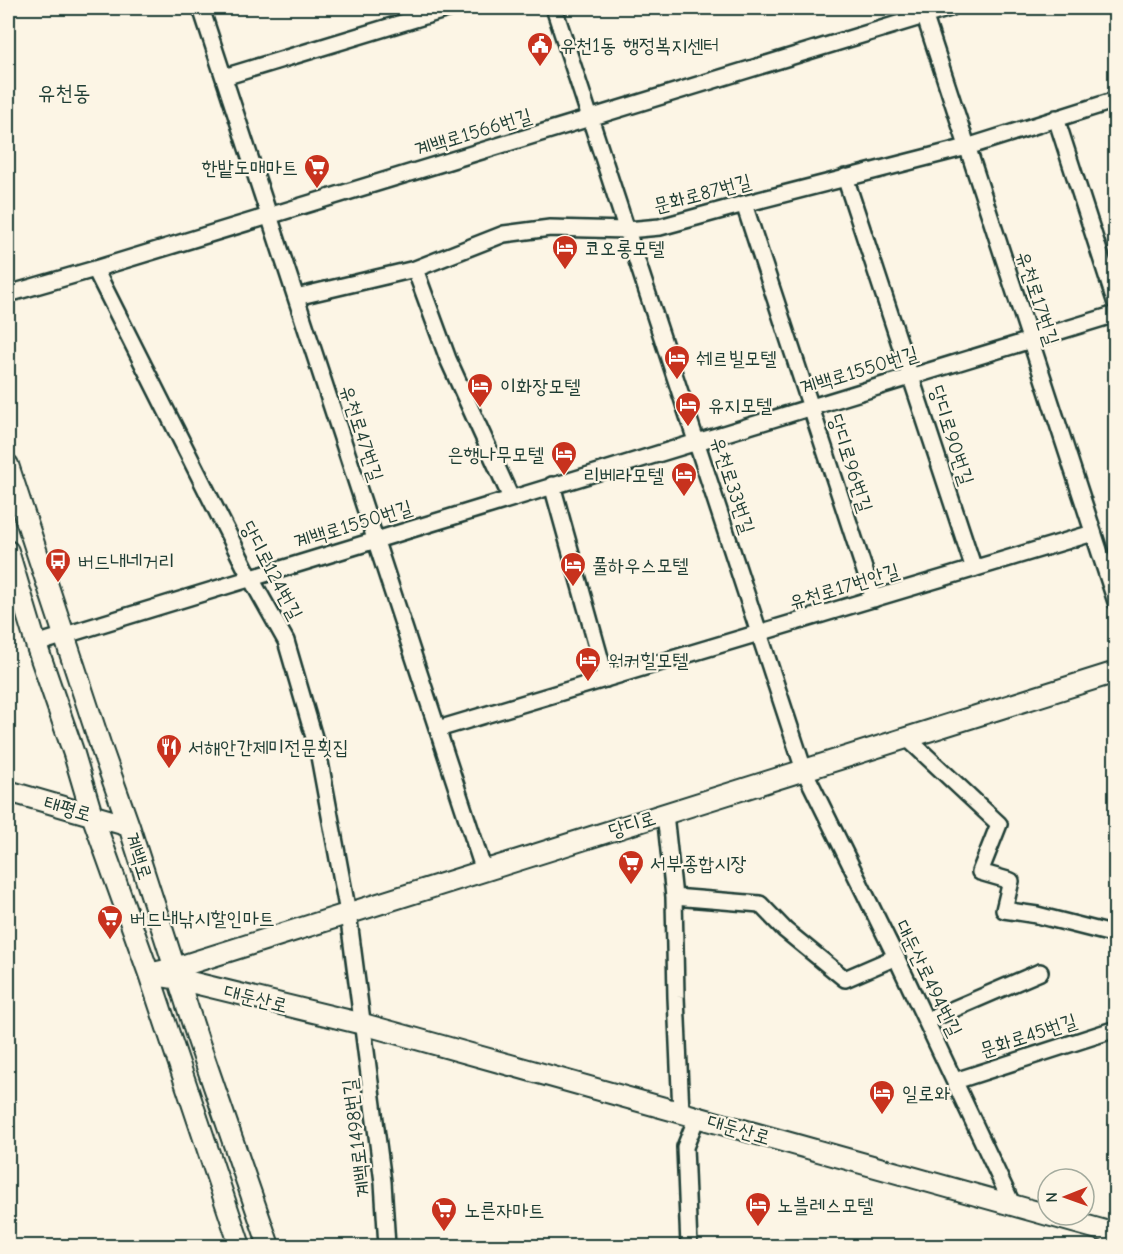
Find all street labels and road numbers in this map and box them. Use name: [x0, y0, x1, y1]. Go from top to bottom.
street label: 계백로1566번길: [412, 104, 534, 161]
street label: 문화로87번길: [651, 169, 754, 218]
street label: 유천로17번길: [1011, 248, 1064, 348]
street label: 계백로1550번길: [797, 342, 921, 399]
street label: 유천로47번길: [335, 382, 388, 484]
street label: 당디로90번길: [925, 382, 978, 488]
street label: 당디로96번길: [824, 411, 877, 515]
street label: 유천로33번길: [706, 434, 759, 537]
street label: 계백로1550번길: [291, 496, 415, 553]
street label: 당디로124번길: [236, 517, 307, 624]
street label: 유천로17번안길: [786, 559, 902, 614]
street label: 태평로: [41, 791, 94, 826]
street label: 당디로: [606, 806, 659, 843]
street label: 계백로: [120, 830, 157, 883]
street label: 대둔산로494번길: [890, 916, 967, 1040]
street label: 대둔산로: [222, 980, 290, 1017]
street label: 문화로45번길: [977, 1009, 1080, 1062]
street label: 계백로1498번길: [338, 1078, 375, 1198]
street label: 대둔산로: [705, 1110, 773, 1149]

